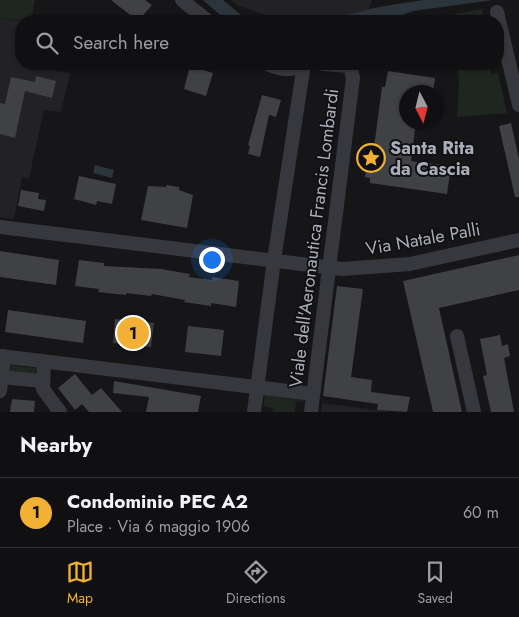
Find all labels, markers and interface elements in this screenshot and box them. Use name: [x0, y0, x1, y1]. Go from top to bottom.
search box: [15, 15, 504, 70]
icon: search: [33, 29, 61, 57]
text: Search here: [73, 29, 169, 56]
north arrow: [399, 85, 444, 130]
street label: Viale dell'Aeronautica Francis Lombardi: [283, 87, 345, 389]
place label: Santa Rita da Cascia: [390, 135, 474, 182]
place icon: Santa Rita da Cascia: [356, 143, 386, 173]
street label: Via Natale Palli: [364, 216, 482, 262]
your location: [199, 247, 225, 273]
pin: 1: [117, 314, 149, 352]
text: Nearby: [20, 430, 92, 460]
text: Condominio PEC A2: [67, 488, 248, 515]
text: 1: [32, 501, 40, 524]
text: 60 m: [463, 501, 499, 524]
text: Place · Via 6 maggio 1906: [67, 515, 250, 538]
tab: Map: [66, 558, 94, 608]
tab: Directions: [226, 558, 285, 608]
tab: Saved: [417, 558, 453, 608]

